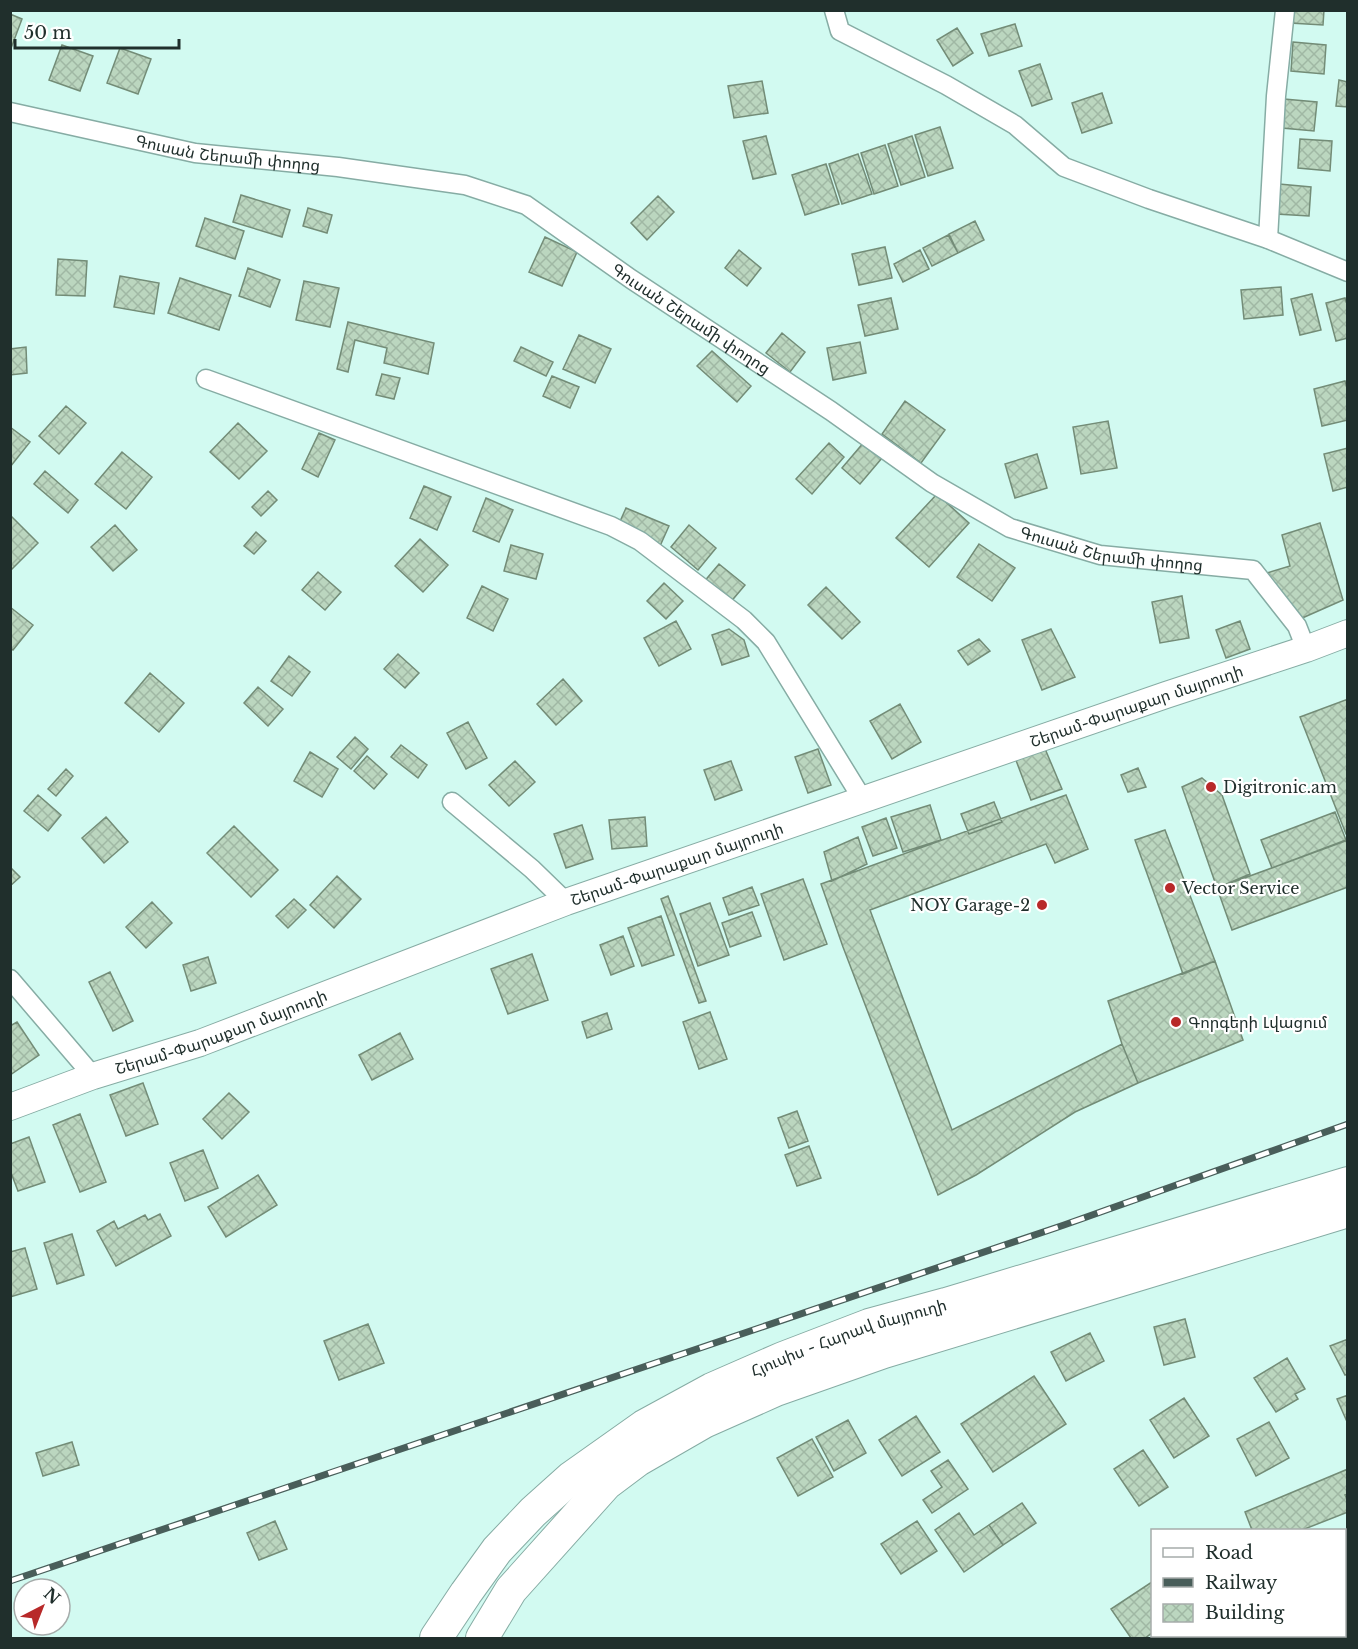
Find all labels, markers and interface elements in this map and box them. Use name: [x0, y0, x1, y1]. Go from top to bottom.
scale bar: [15, 12, 178, 50]
text: 50 m: [24, 22, 72, 44]
street label: Գուսան Շերամի փողոց: [134, 130, 321, 175]
street label: Գուսան Շերամի փողոց: [608, 259, 774, 378]
street label: Գուսան Շերամի փողոց: [1018, 522, 1204, 575]
street label: Շերամ-Փարաքար մայրուղի: [1027, 660, 1246, 751]
place label: Digitronic.am: [1223, 777, 1337, 797]
marker: Digitronic.am: [1204, 780, 1218, 794]
street label: Շերամ-Փարաքար մայրուղի: [568, 818, 786, 910]
place label: Vector Service: [1181, 878, 1299, 898]
marker: Vector Service: [1163, 881, 1177, 895]
place label: NOY Garage-2: [910, 895, 1030, 915]
marker: NOY Garage-2: [1035, 898, 1049, 912]
street label: Շերամ-Փարաքար մայրուղի: [112, 985, 330, 1079]
place label: Գորգերի Լվացում: [1188, 1012, 1328, 1032]
marker: Գորգերի Լվացում: [1169, 1015, 1183, 1029]
street label: Հյուսիս - Հարավ մայրուղի: [748, 1294, 949, 1381]
legend: [1151, 1529, 1346, 1637]
text: Road: [1205, 1542, 1253, 1564]
text: Railway: [1205, 1572, 1278, 1594]
north arrow: [12, 1577, 72, 1637]
text: N: [40, 1583, 64, 1608]
text: Building: [1205, 1602, 1284, 1624]

